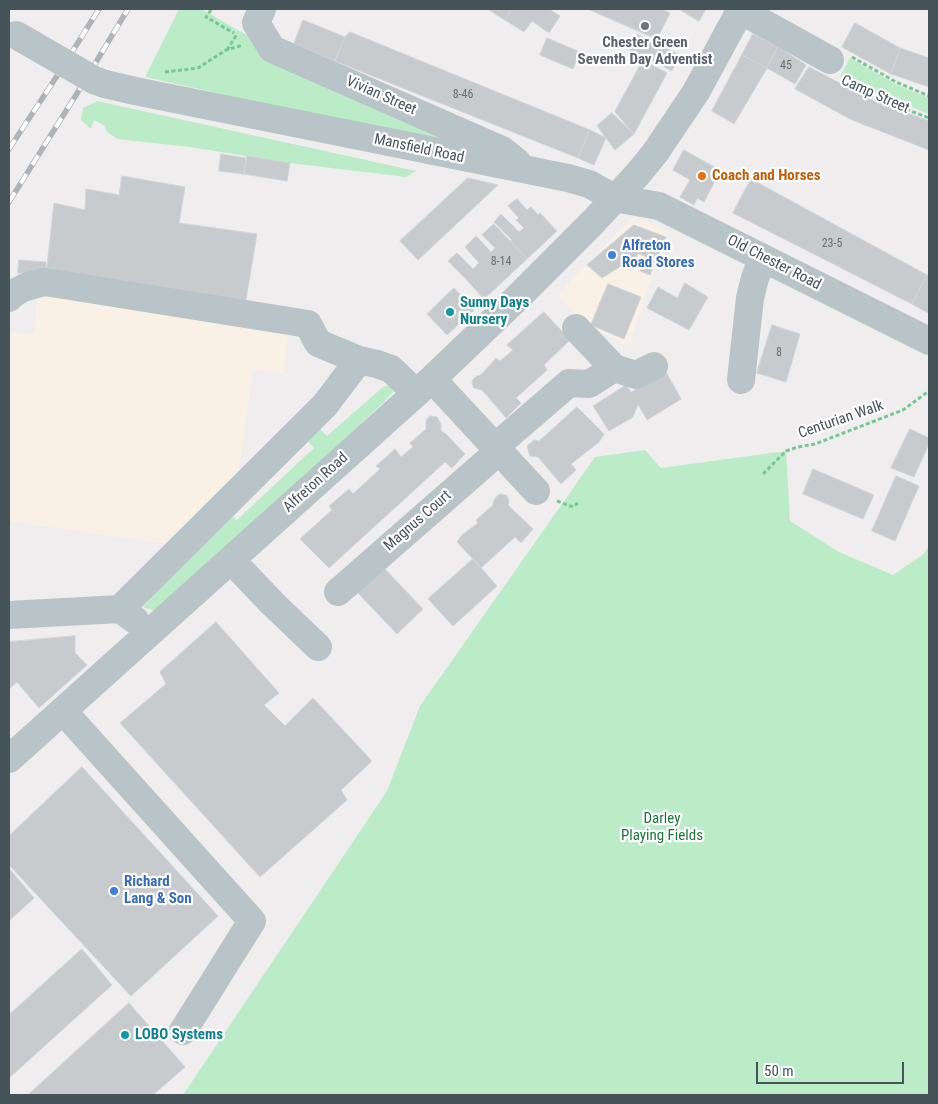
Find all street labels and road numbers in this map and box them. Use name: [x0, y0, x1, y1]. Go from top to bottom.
street label: Camp Street: [838, 72, 912, 118]
street label: Vivian Street: [343, 73, 419, 119]
street label: Mansfield Road: [372, 131, 466, 167]
street label: Old Chester Road: [724, 232, 824, 294]
street label: Centurian Walk: [796, 397, 886, 443]
street label: Alfreton Road: [280, 449, 352, 517]
street label: Magnus Court: [381, 487, 455, 555]

